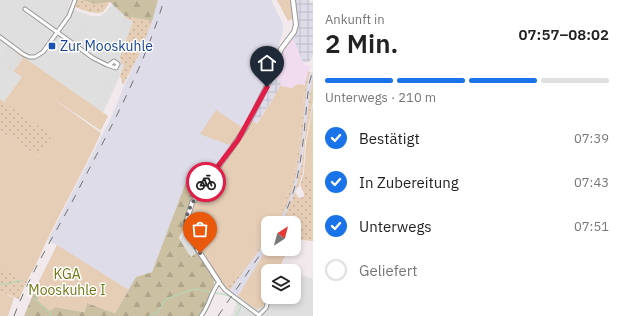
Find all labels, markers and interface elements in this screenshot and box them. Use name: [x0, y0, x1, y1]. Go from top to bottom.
text: Ankunft in: [325, 11, 385, 28]
text: 07:57–08:02: [519, 25, 609, 44]
text: 2 Min.: [325, 26, 398, 60]
place label: Zur Mooskuhle: [60, 37, 153, 55]
marker: Zur Mooskuhle: [47, 41, 57, 51]
pin: [250, 46, 284, 87]
icon: home: [256, 52, 278, 74]
text: Unterwegs · 210 m: [325, 89, 436, 106]
icon: check: [325, 127, 347, 149]
text: Bestätigt: [359, 129, 420, 148]
text: 07:39: [574, 130, 609, 147]
courier: [186, 162, 226, 202]
icon: bike: [195, 171, 217, 193]
icon: check: [325, 171, 347, 193]
text: In Zubereitung: [359, 173, 459, 192]
text: 07:43: [574, 174, 609, 191]
pin: [183, 212, 217, 253]
icon: check: [325, 215, 347, 237]
north arrow: [261, 216, 301, 256]
map controls: [261, 216, 301, 304]
text: Unterwegs: [359, 217, 432, 236]
icon: bag: [189, 218, 211, 240]
text: 07:51: [574, 218, 609, 235]
text: Geliefert: [359, 261, 418, 280]
button: layers: [261, 264, 301, 304]
park label: KGA Mooskuhle I: [28, 265, 106, 299]

